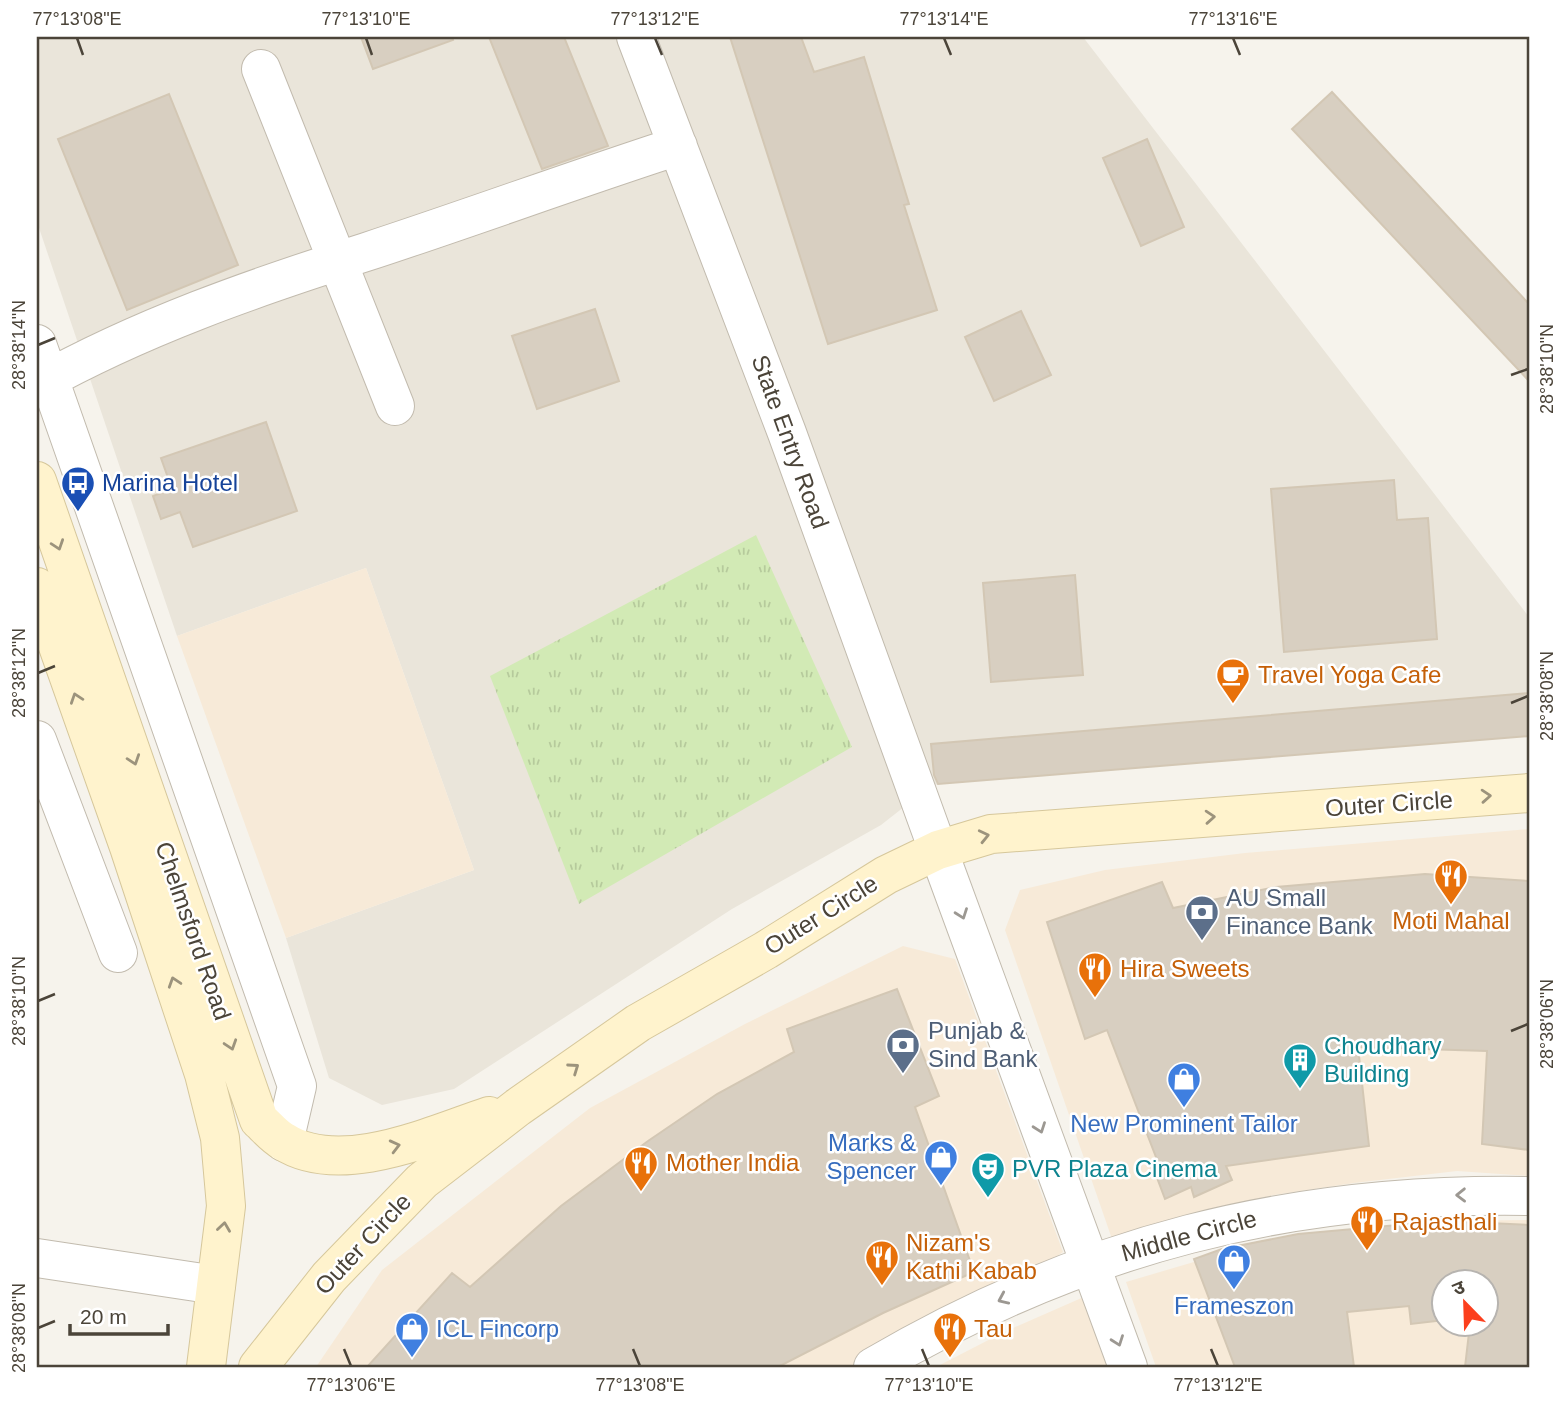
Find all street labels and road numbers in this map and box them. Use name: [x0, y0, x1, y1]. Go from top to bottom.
street label: State Entry Road: [747, 351, 834, 532]
street label: Outer Circle: [1324, 786, 1454, 821]
street label: Chelmsford Road: [150, 838, 237, 1024]
street label: Outer Circle: [759, 869, 882, 960]
street label: Outer Circle: [309, 1188, 416, 1300]
street label: Middle Circle: [1118, 1205, 1259, 1267]

